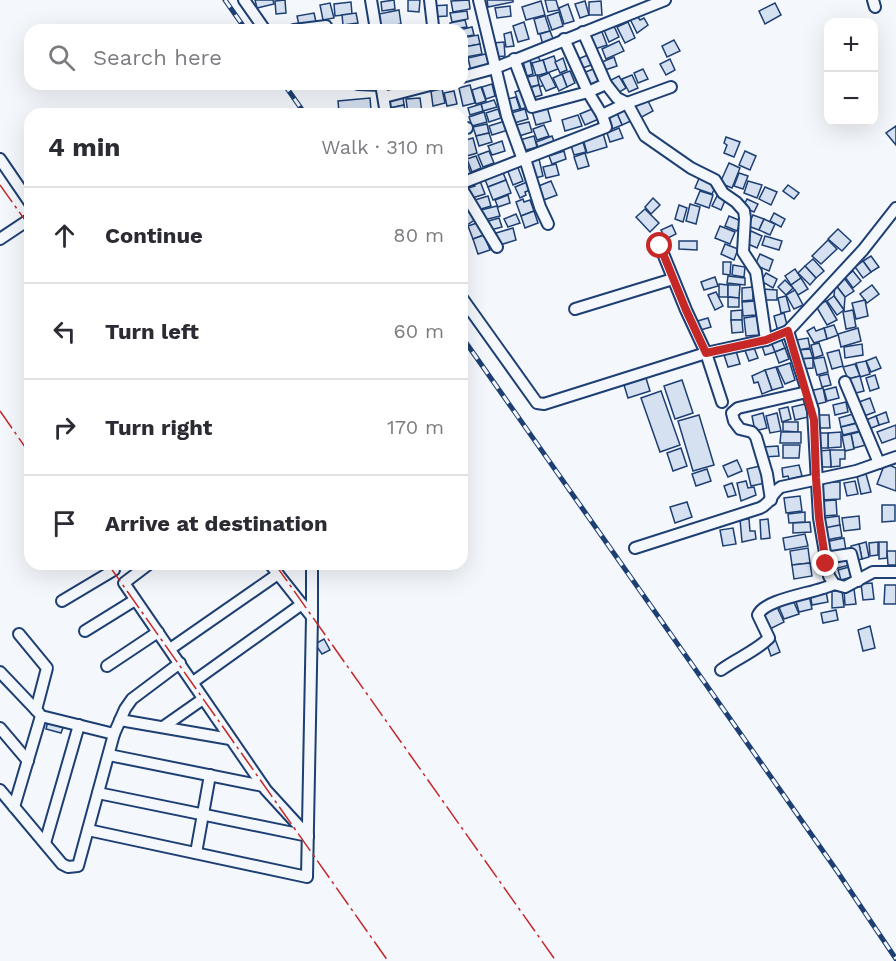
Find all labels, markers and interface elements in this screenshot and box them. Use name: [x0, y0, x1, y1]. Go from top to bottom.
map controls: [824, 18, 878, 126]
button: +: [824, 18, 878, 72]
search box: [24, 24, 468, 90]
icon: search: [45, 41, 78, 74]
text: Search here: [93, 45, 222, 70]
button: −: [824, 72, 878, 126]
text: 4 min: [48, 132, 120, 162]
text: Walk · 310 m: [321, 135, 444, 159]
icon: ahead: [48, 219, 81, 252]
text: Continue: [105, 223, 203, 248]
text: 80 m: [393, 223, 444, 247]
route start: [646, 232, 672, 258]
icon: left: [48, 315, 81, 348]
text: Turn left: [105, 319, 199, 344]
text: 60 m: [394, 319, 444, 343]
icon: right: [48, 411, 81, 444]
text: Turn right: [105, 415, 212, 440]
text: 170 m: [387, 415, 444, 439]
icon: arrive: [48, 507, 81, 540]
text: Arrive at destination: [105, 511, 328, 536]
route end: [812, 550, 838, 576]

